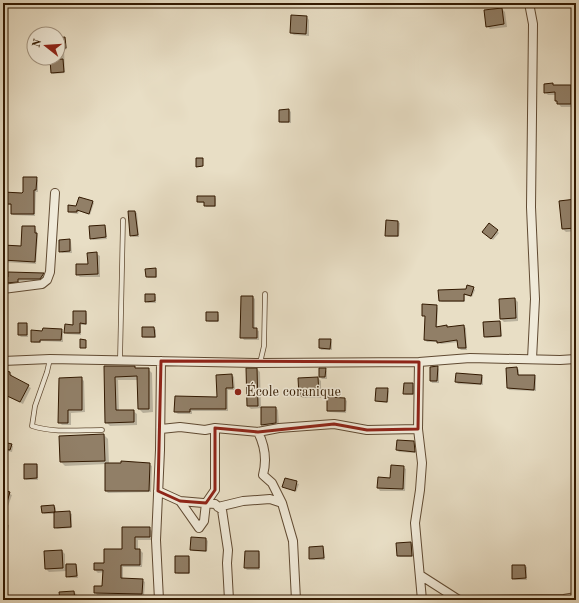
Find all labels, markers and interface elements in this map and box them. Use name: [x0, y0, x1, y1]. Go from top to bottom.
north arrow: [26, 26, 66, 66]
text: N: [31, 37, 45, 49]
place label: École coranique: [246, 382, 341, 399]
marker: École coranique: [233, 387, 243, 397]

